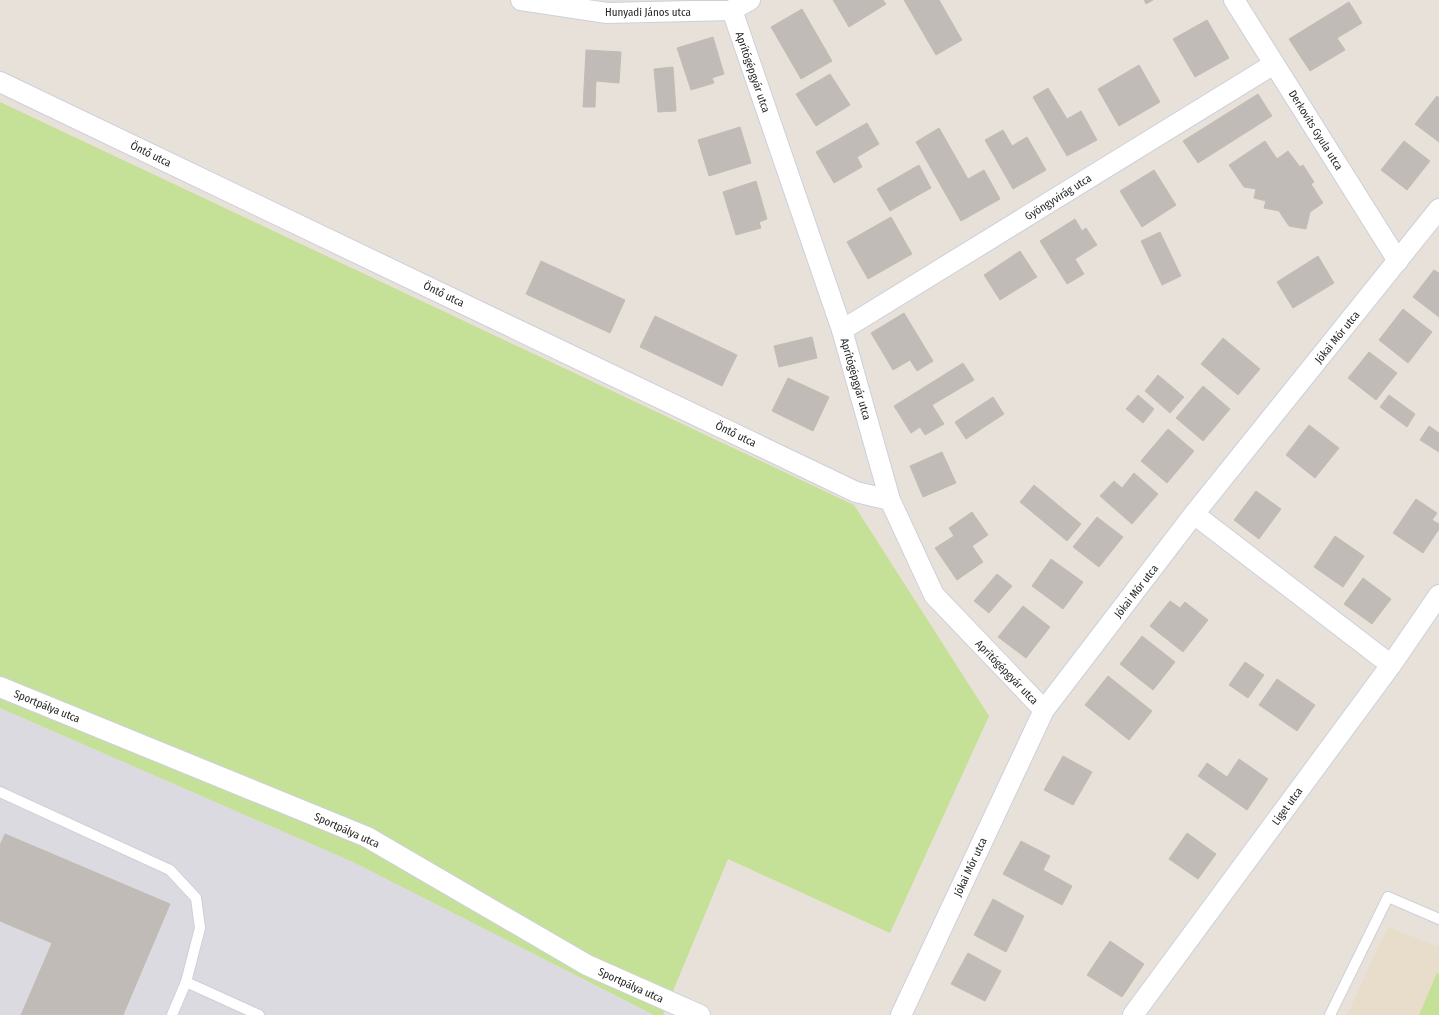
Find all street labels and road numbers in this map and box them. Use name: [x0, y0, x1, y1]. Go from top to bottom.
street label: Hunyadi János utca: [605, 6, 691, 19]
street label: Aprítógépgyár utca: [733, 30, 772, 114]
street label: Derkovits Gyula utca: [1286, 88, 1345, 173]
street label: Öntő utca: [128, 139, 173, 170]
street label: Gyöngyvirág utca: [1023, 172, 1094, 223]
street label: Öntő utca: [421, 279, 466, 310]
street label: Jókai Mór utca: [1312, 308, 1362, 366]
street label: Aprítógépgyár utca: [838, 337, 873, 422]
street label: Öntő utca: [713, 419, 758, 450]
street label: Jókai Mór utca: [1112, 562, 1161, 620]
street label: Aprítógépgyár utca: [973, 637, 1041, 707]
street label: Sportpálya utca: [12, 687, 82, 726]
street label: Liget utca: [1269, 785, 1305, 828]
street label: Sportpálya utca: [312, 810, 382, 851]
street label: Jókai Mór utca: [951, 836, 990, 899]
street label: Sportpálya utca: [596, 965, 666, 1006]

